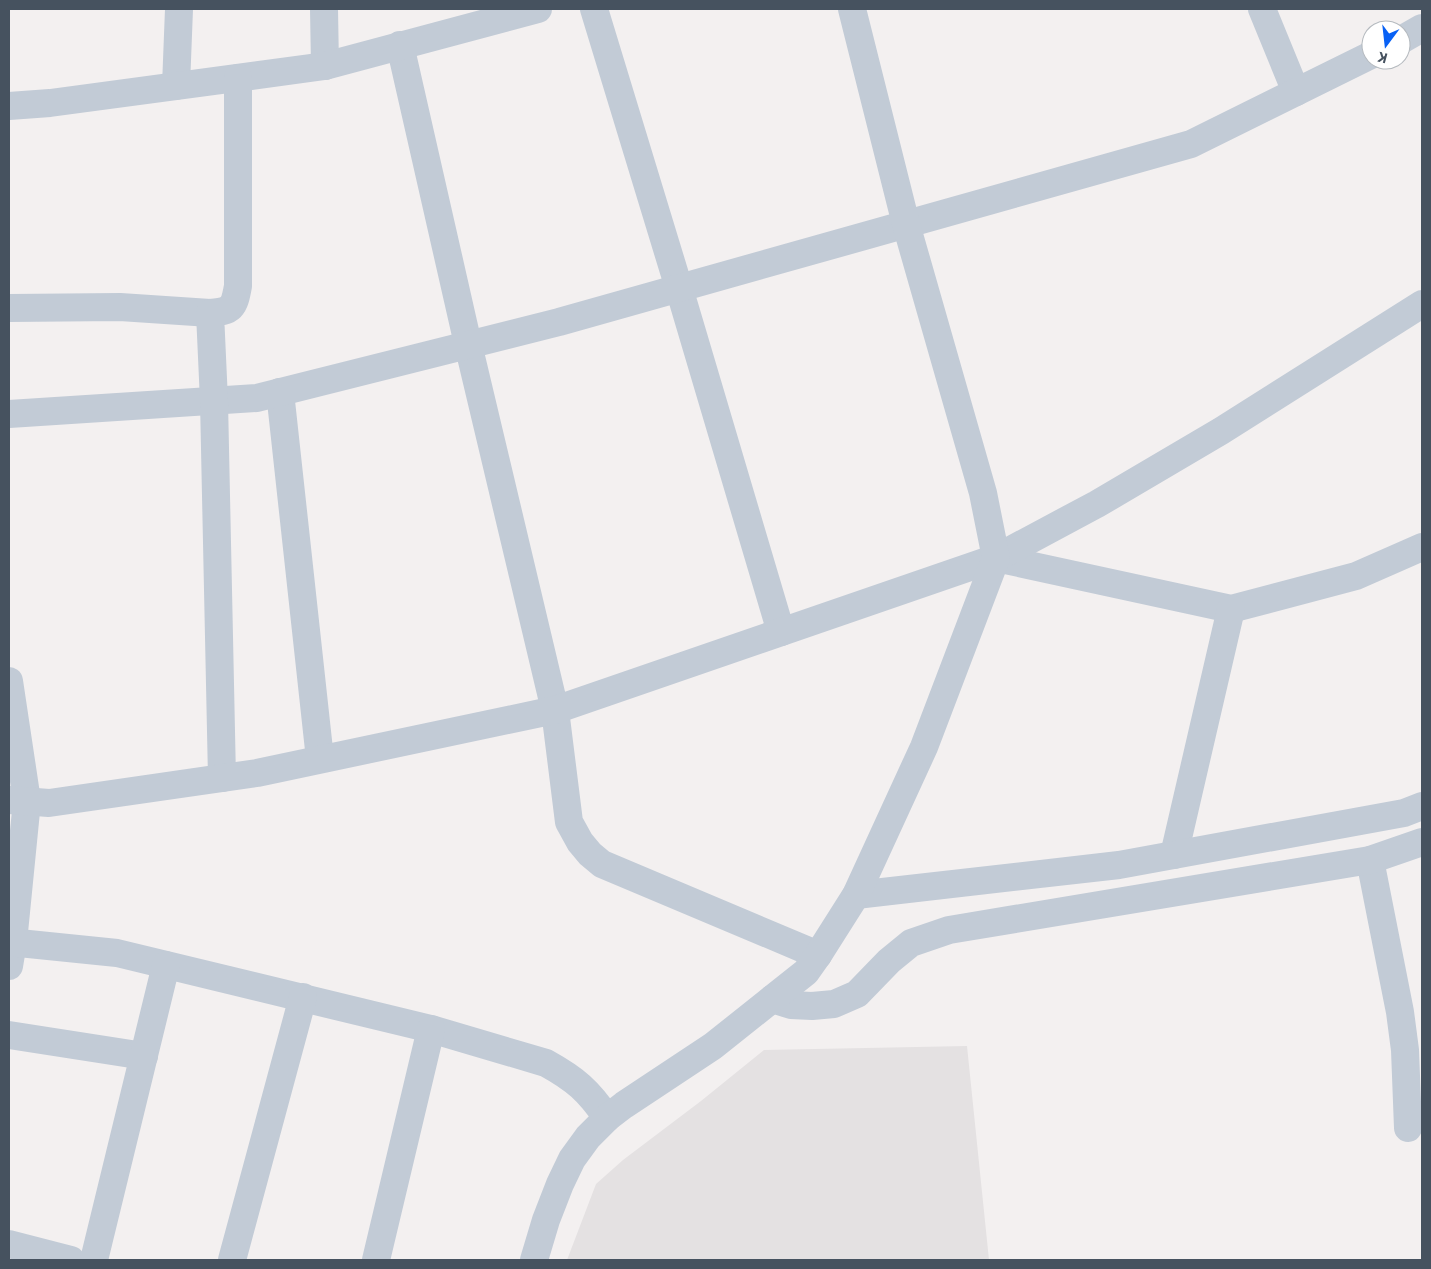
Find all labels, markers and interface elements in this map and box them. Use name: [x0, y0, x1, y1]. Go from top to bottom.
north arrow: [1361, 20, 1411, 70]
text: K: [1376, 49, 1389, 66]

